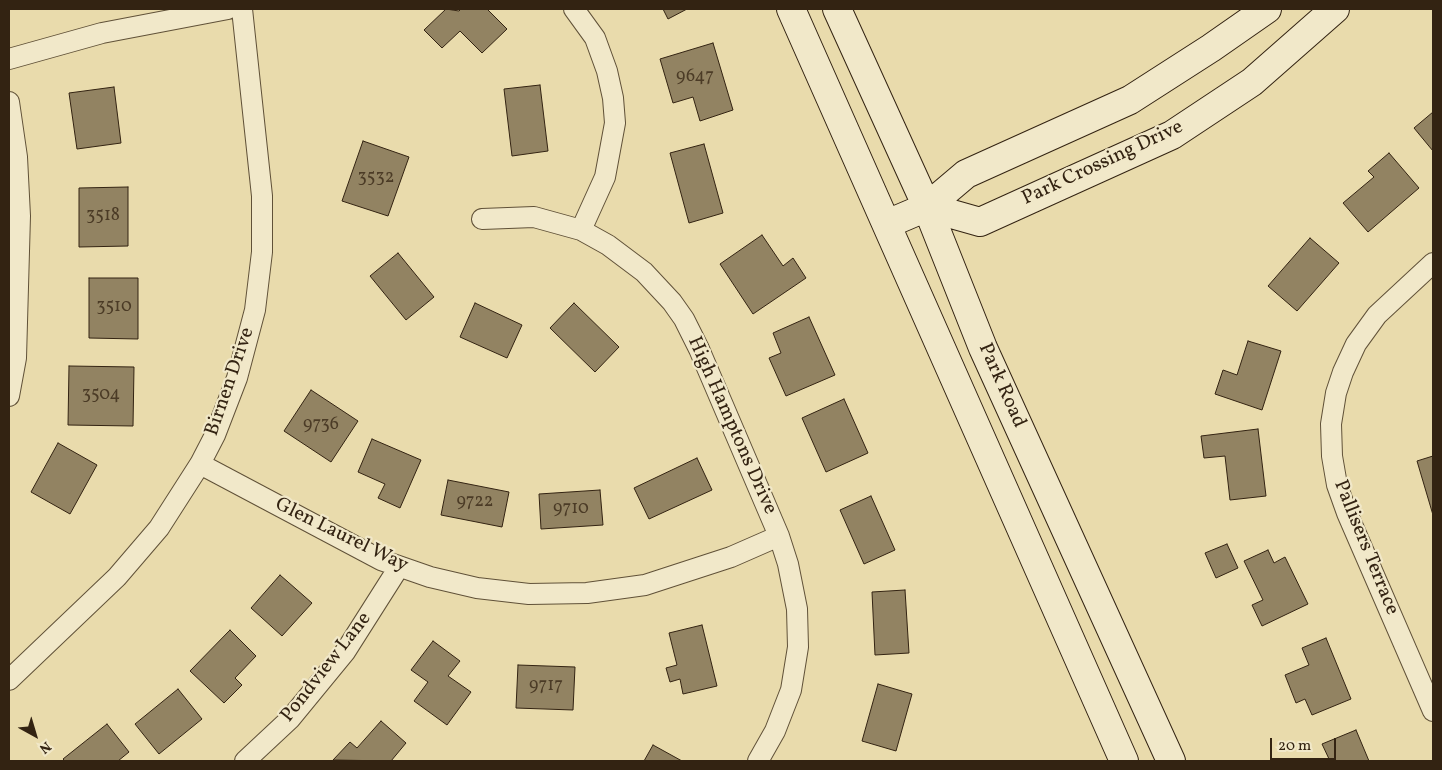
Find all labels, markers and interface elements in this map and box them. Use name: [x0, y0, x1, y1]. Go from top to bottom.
house number: 9647: [676, 67, 714, 89]
street label: Park Crossing Drive: [1019, 116, 1187, 212]
house number: 3532: [358, 168, 394, 190]
house number: 3518: [86, 206, 120, 228]
house number: 3510: [96, 297, 132, 319]
street label: Birnen Drive: [201, 325, 261, 439]
street label: High Hamptons Drive: [681, 333, 781, 519]
street label: Park Road: [972, 340, 1030, 432]
house number: 3504: [82, 385, 120, 407]
house number: 9736: [303, 415, 339, 437]
street label: Pallisers Terrace: [1327, 477, 1403, 619]
house number: 9722: [456, 492, 494, 514]
street label: Glen Laurel Way: [271, 493, 411, 579]
house number: 9710: [553, 499, 589, 521]
street label: Pondview Lane: [277, 608, 377, 728]
house number: 9717: [529, 676, 563, 698]
north arrow: [10, 710, 60, 760]
scale bar: [1272, 728, 1338, 760]
text: N: [35, 736, 55, 758]
text: 20 m: [1278, 736, 1311, 757]

